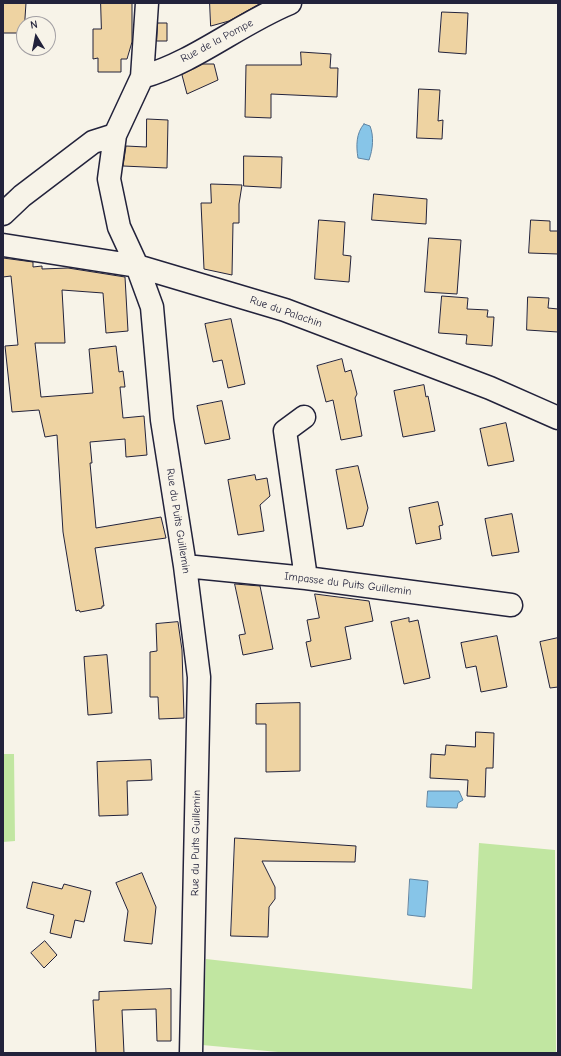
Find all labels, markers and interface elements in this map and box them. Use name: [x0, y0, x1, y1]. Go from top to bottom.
north arrow: [16, 16, 56, 56]
street label: Rue de la Pompe: [179, 16, 255, 66]
text: N: [29, 18, 39, 32]
street label: Rue du Palachin: [248, 293, 324, 331]
street label: Rue du Puits Guillemin: [163, 468, 193, 574]
street label: Impasse du Puits Guillemin: [284, 570, 412, 598]
street label: Rue du Puits Guillemin: [188, 790, 204, 896]

